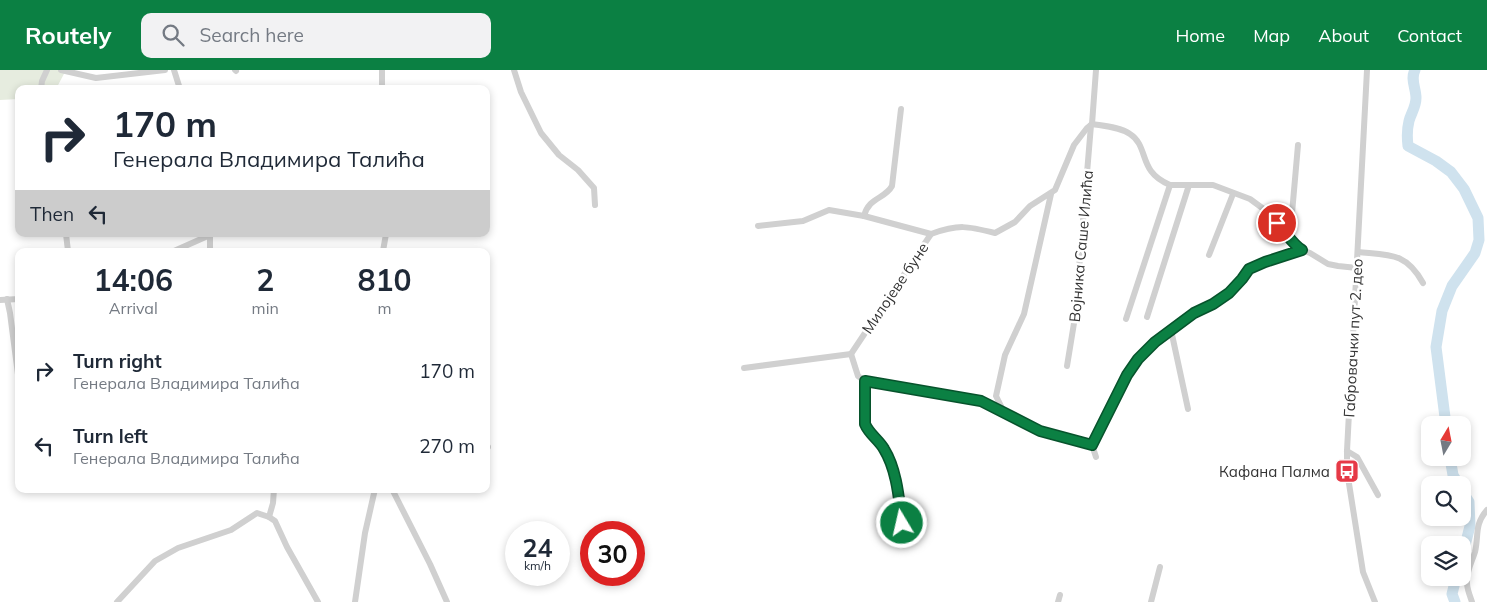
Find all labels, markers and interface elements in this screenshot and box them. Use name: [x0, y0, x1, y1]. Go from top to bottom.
search box: [141, 13, 491, 58]
text: Routely: [25, 20, 111, 50]
icon: search: [159, 21, 187, 49]
text: Search here: [199, 23, 304, 47]
text: Home: [1175, 24, 1225, 47]
text: Map: [1253, 24, 1290, 47]
text: About: [1318, 24, 1369, 47]
text: Contact: [1397, 24, 1462, 47]
text: 170 m: [113, 102, 217, 146]
icon: right: [30, 105, 95, 170]
text: Генерала Владимира Талића: [113, 145, 425, 173]
street label: Војника Саше Илића: [1065, 169, 1097, 323]
icon: left: [84, 200, 112, 228]
text: Then: [30, 202, 74, 226]
pin: [1256, 202, 1298, 244]
icon: arrive: [1263, 209, 1291, 237]
street label: Милојеве буне: [857, 239, 933, 337]
street label: Габровачки пут 2. део: [1339, 258, 1367, 418]
text: 14:06: [94, 261, 173, 299]
text: 2: [256, 261, 274, 299]
text: 810: [357, 261, 411, 299]
text: Arrival: [109, 298, 158, 318]
text: min: [252, 298, 279, 318]
text: m: [377, 298, 391, 318]
text: Turn right: [73, 349, 162, 373]
icon: right: [30, 357, 58, 385]
text: 170 m: [419, 359, 475, 383]
text: Генерала Владимира Талића: [73, 373, 300, 393]
north arrow: [1421, 416, 1471, 466]
map controls: [1421, 416, 1471, 586]
text: Turn left: [73, 424, 148, 448]
icon: left: [30, 432, 58, 460]
text: 270 m: [419, 434, 475, 458]
text: Генерала Владимира Талића: [73, 448, 300, 468]
bus stop icon: Кафана Палма: [1334, 458, 1360, 484]
place label: Кафана Палма: [1219, 462, 1330, 481]
button: search: [1421, 476, 1471, 526]
position arrow: [875, 496, 927, 548]
speed limit sign: 30: [580, 521, 645, 586]
text: 24: [522, 532, 553, 563]
button: layers: [1421, 536, 1471, 586]
text: km/h: [524, 558, 551, 573]

